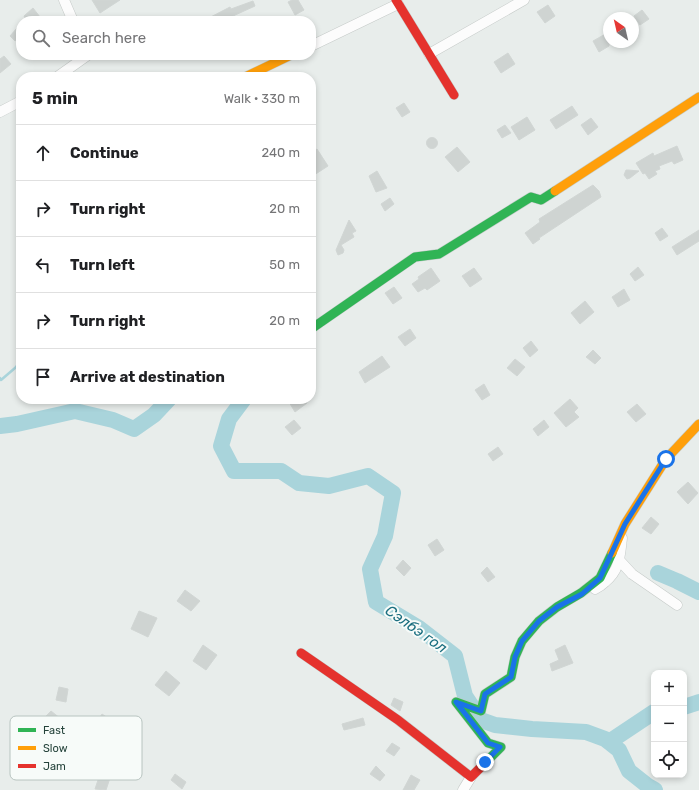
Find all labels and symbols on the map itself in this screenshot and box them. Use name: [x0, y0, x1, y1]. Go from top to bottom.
north arrow: [603, 12, 639, 48]
route start: [657, 450, 675, 468]
water label: Сэлбэ гол: [382, 601, 451, 657]
legend: [10, 716, 142, 780]
text: Fast: [43, 724, 66, 737]
text: Slow: [43, 742, 68, 755]
route end: [476, 753, 494, 771]
text: Jam: [43, 760, 66, 773]

